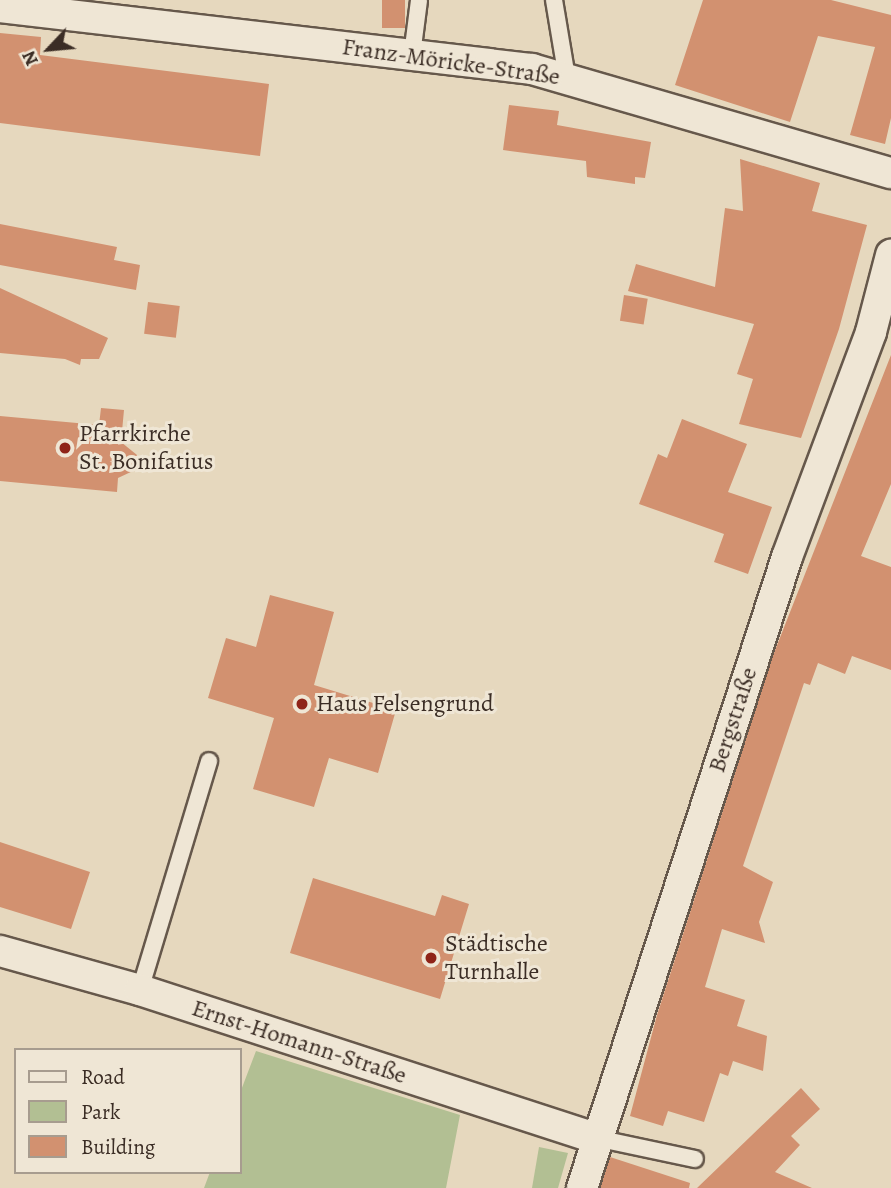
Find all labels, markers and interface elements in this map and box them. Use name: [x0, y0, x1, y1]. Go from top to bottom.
north arrow: [14, 14, 84, 84]
street label: Franz-Möricke-Straße: [340, 32, 562, 92]
text: N: [15, 46, 45, 70]
place label: Pfarrkirche St. Bonifatius: [79, 420, 214, 476]
marker: Pfarrkirche St. Bonifatius: [57, 440, 73, 456]
street label: Bergstraße: [703, 664, 763, 776]
place label: Haus Felsengrund: [316, 690, 494, 718]
marker: Haus Felsengrund: [294, 696, 310, 712]
place label: Städtische Turnhalle: [445, 930, 548, 986]
marker: Städtische Turnhalle: [423, 950, 439, 966]
street label: Ernst-Homann-Straße: [188, 994, 410, 1090]
legend: [14, 1048, 242, 1174]
text: Road: [81, 1063, 125, 1091]
text: Park: [81, 1098, 120, 1126]
text: Building: [81, 1133, 155, 1161]

